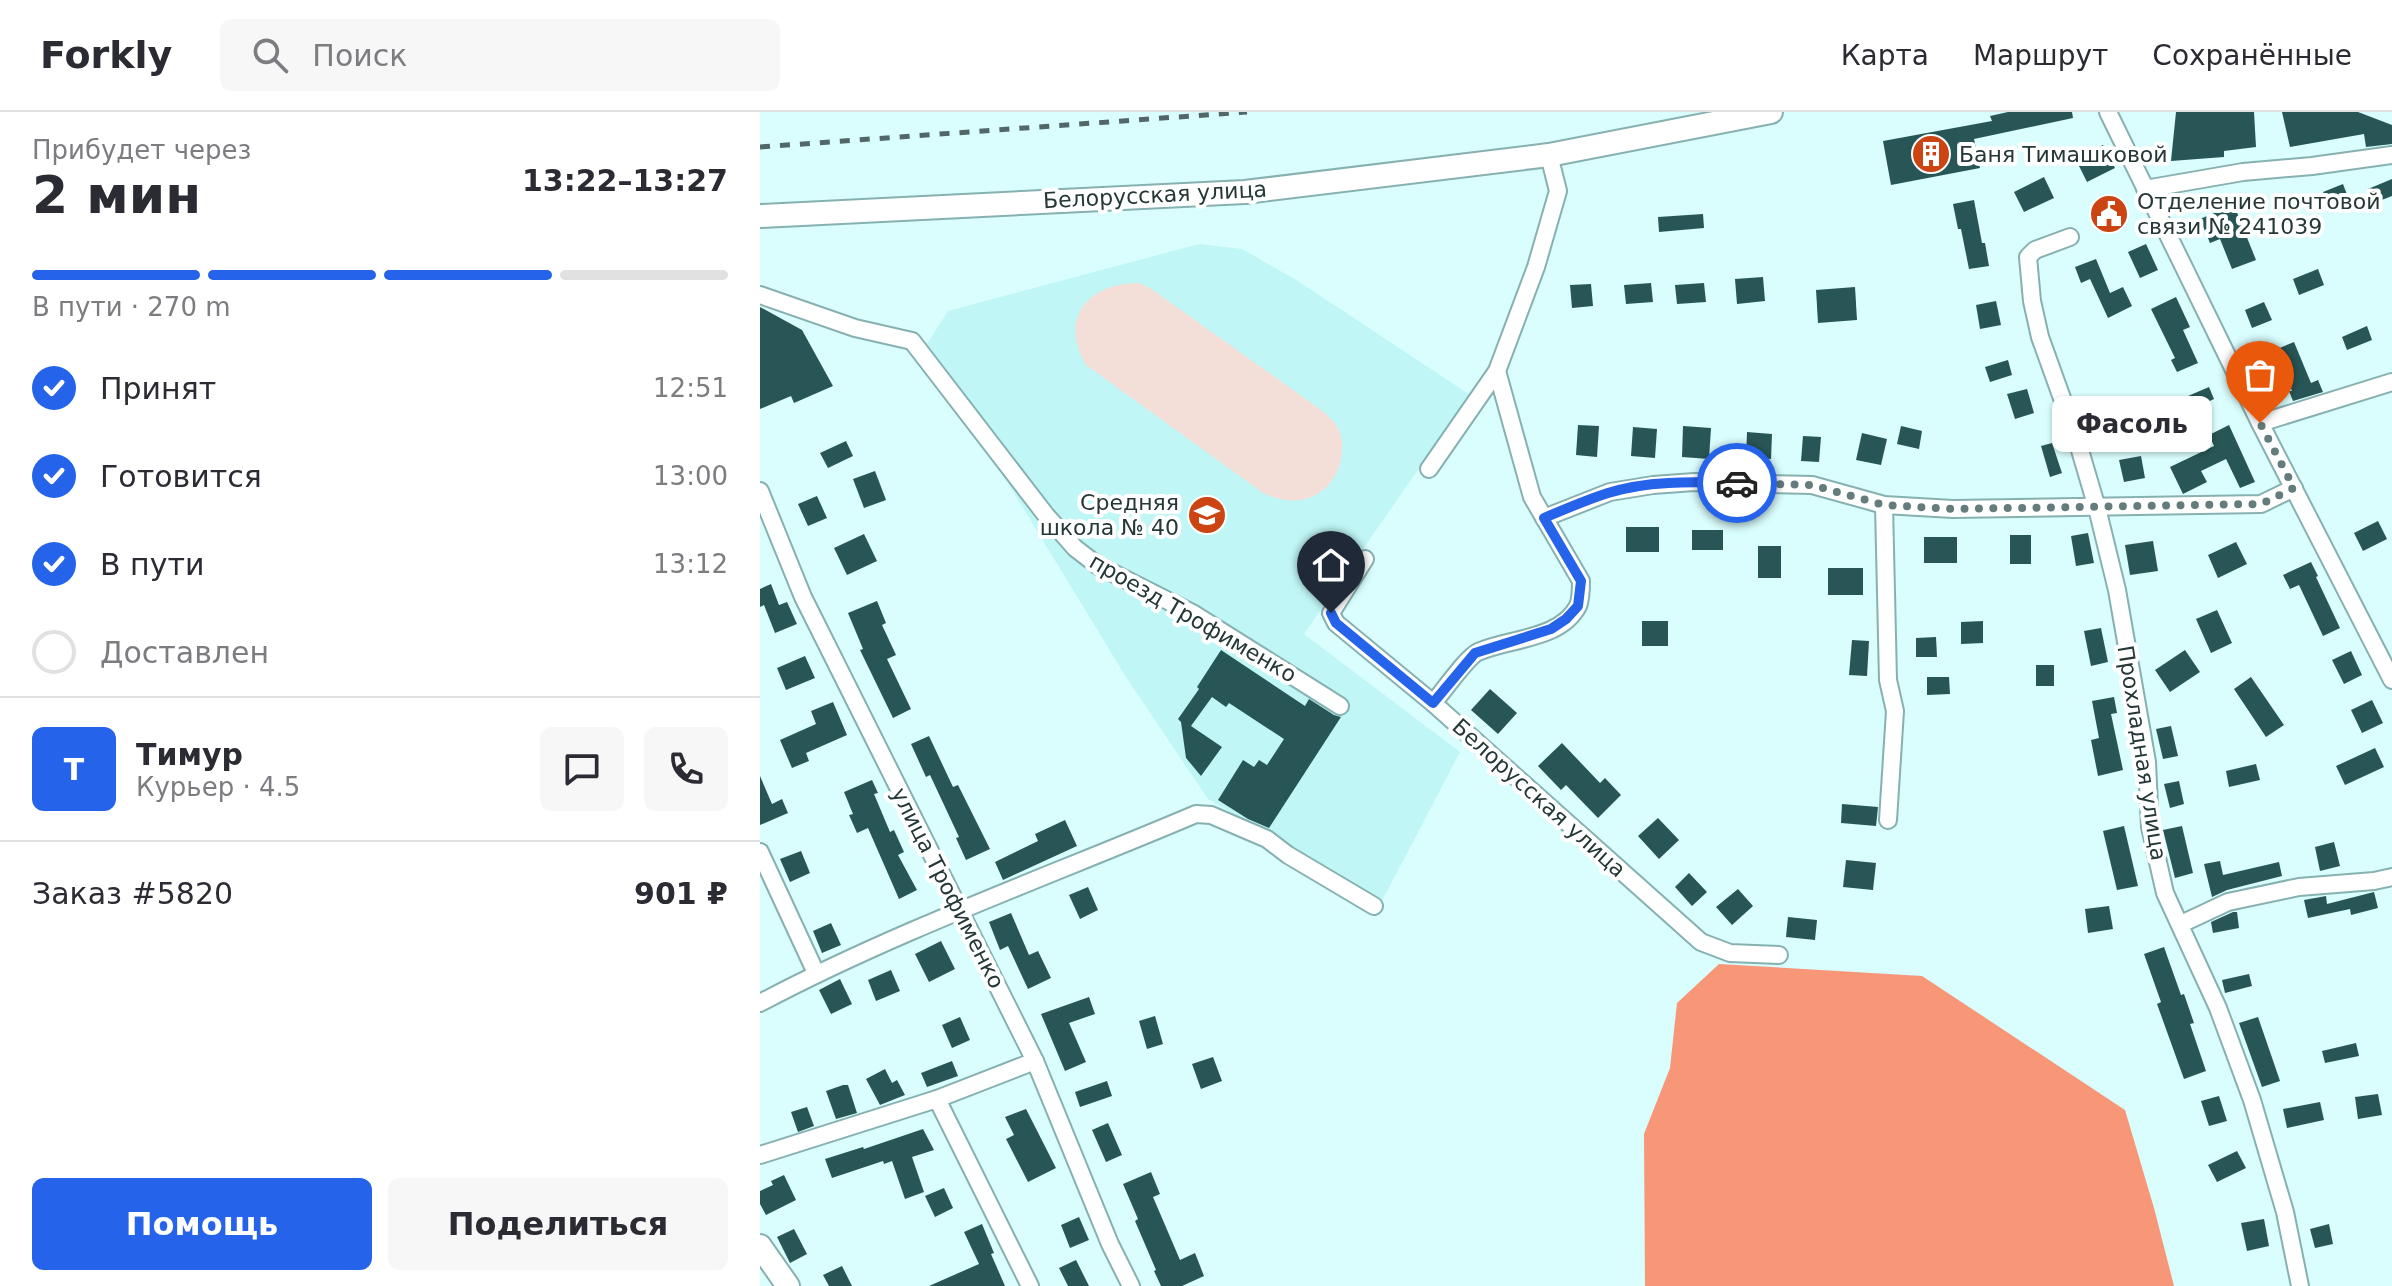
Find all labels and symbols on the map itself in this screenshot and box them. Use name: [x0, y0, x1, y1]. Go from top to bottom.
building icon: Баня Тимашковой: [1910, 133, 1952, 175]
place label: Баня Тимашковой: [1959, 142, 2168, 167]
street label: Белорусская улица: [1042, 177, 1268, 213]
place label: Отделение почтовой связи № 241039: [2137, 189, 2381, 239]
public building icon: Отделение почтовой связи № 241039: [2088, 193, 2130, 235]
pin: [2226, 341, 2294, 423]
callout: Фасоль: [2052, 395, 2212, 451]
courier: [1697, 443, 1777, 523]
place label: Средняя школа № 40: [1040, 490, 1179, 540]
school or university icon: Средняя школа № 40: [1186, 494, 1228, 536]
pin: [1297, 531, 1365, 613]
street label: проезд Трофименко: [1085, 549, 1301, 687]
street label: Прохладная улица: [2113, 644, 2171, 862]
street label: Белорусская улица: [1447, 714, 1631, 882]
street label: улица Трофименко: [886, 783, 1010, 993]

